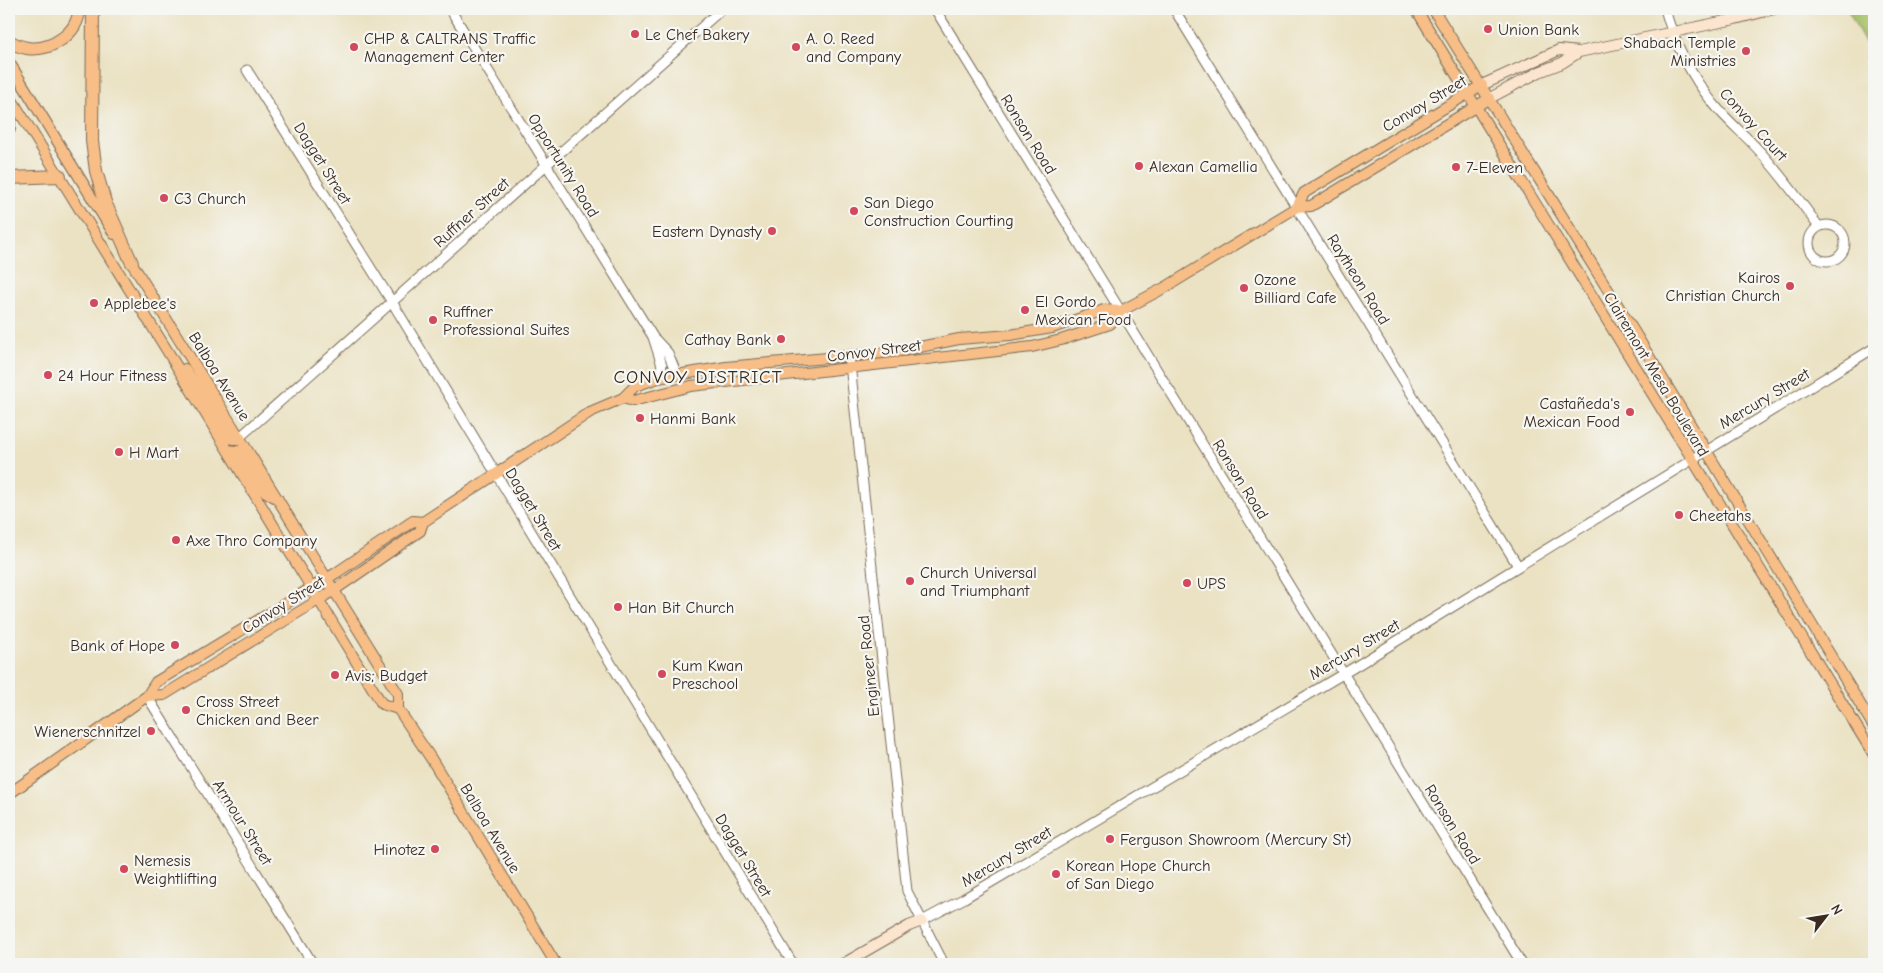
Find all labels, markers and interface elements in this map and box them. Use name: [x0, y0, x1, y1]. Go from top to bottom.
place label: Union Bank: [1498, 21, 1579, 39]
marker: Union Bank: [1482, 23, 1494, 35]
place label: Le Chef Bakery: [645, 26, 750, 44]
marker: Le Chef Bakery: [629, 28, 641, 40]
place label: CHP & CALTRANS Traffic Management Center: [364, 30, 536, 66]
place label: A. O. Reed and Company: [806, 30, 902, 66]
place label: Shabach Temple Ministries: [1624, 34, 1736, 70]
marker: CHP & CALTRANS Traffic Management Center: [348, 41, 360, 53]
marker: A. O. Reed and Company: [790, 41, 802, 53]
marker: Shabach Temple Ministries: [1740, 45, 1752, 57]
street label: Convoy Street: [1379, 72, 1470, 136]
street label: Convoy Court: [1716, 85, 1791, 165]
street label: Ronson Road: [997, 91, 1060, 178]
street label: Opportunity Road: [524, 110, 602, 221]
street label: Dagget Street: [290, 119, 355, 208]
place label: Alexan Camellia: [1149, 158, 1258, 176]
place label: 7-Eleven: [1466, 159, 1523, 177]
marker: Alexan Camellia: [1133, 160, 1145, 172]
marker: 7-Eleven: [1450, 161, 1462, 173]
street label: Ruffner Street: [430, 174, 513, 251]
place label: C3 Church: [174, 190, 246, 208]
marker: C3 Church: [158, 192, 170, 204]
place label: San Diego Construction Courting: [864, 194, 1014, 230]
marker: San Diego Construction Courting: [848, 205, 860, 217]
place label: Eastern Dynasty: [652, 223, 763, 241]
marker: Eastern Dynasty: [766, 225, 778, 237]
street label: Raytheon Road: [1323, 231, 1393, 328]
place label: Kairos Christian Church: [1666, 269, 1780, 305]
place label: Ozone Billiard Cafe: [1254, 271, 1336, 307]
marker: Kairos Christian Church: [1784, 280, 1796, 292]
marker: Ozone Billiard Cafe: [1238, 282, 1250, 294]
street label: Clairemont Mesa Boulevard: [1600, 289, 1712, 460]
place label: El Gordo Mexican Food: [1035, 293, 1132, 329]
place label: Applebee's: [104, 295, 177, 313]
marker: Applebee's: [88, 297, 100, 309]
place label: Ruffner Professional Suites: [443, 303, 570, 339]
marker: El Gordo Mexican Food: [1019, 304, 1031, 316]
marker: Ruffner Professional Suites: [427, 314, 439, 326]
street label: Balboa Avenue: [185, 329, 254, 424]
place label: Cathay Bank: [684, 331, 771, 349]
marker: Cathay Bank: [775, 333, 787, 345]
street label: Convoy Street: [826, 336, 923, 366]
street label: Mercury Street: [1716, 365, 1813, 433]
district label: CONVOY DISTRICT: [613, 366, 783, 388]
place label: 24 Hour Fitness: [58, 367, 167, 385]
marker: 24 Hour Fitness: [42, 369, 54, 381]
place label: Castañeda's Mexican Food: [1523, 395, 1620, 431]
marker: Castañeda's Mexican Food: [1624, 406, 1636, 418]
place label: Hanmi Bank: [650, 410, 736, 428]
marker: Hanmi Bank: [634, 412, 646, 424]
street label: Ronson Road: [1209, 436, 1272, 523]
place label: H Mart: [129, 444, 179, 462]
marker: H Mart: [113, 446, 125, 458]
street label: Dagget Street: [501, 465, 565, 554]
place label: Cheetahs: [1689, 507, 1751, 525]
marker: Cheetahs: [1673, 509, 1685, 521]
place label: Axe Thro Company: [186, 532, 318, 550]
marker: Axe Thro Company: [170, 534, 182, 546]
place label: Church Universal and Triumphant: [920, 564, 1037, 600]
street label: Convoy Street: [239, 572, 329, 638]
marker: Church Universal and Triumphant: [904, 575, 916, 587]
place label: UPS: [1197, 575, 1226, 593]
marker: UPS: [1181, 577, 1193, 589]
place label: Han Bit Church: [628, 599, 734, 617]
marker: Han Bit Church: [612, 601, 624, 613]
street label: Engineer Road: [855, 614, 883, 717]
street label: Mercury Street: [1306, 616, 1403, 684]
place label: Bank of Hope: [70, 637, 165, 655]
marker: Bank of Hope: [169, 639, 181, 651]
place label: Kum Kwan Preschool: [672, 657, 743, 693]
place label: Avis; Budget: [345, 667, 428, 685]
marker: Kum Kwan Preschool: [656, 668, 668, 680]
marker: Avis; Budget: [329, 669, 341, 681]
place label: Cross Street Chicken and Beer: [196, 693, 319, 729]
marker: Cross Street Chicken and Beer: [180, 704, 192, 716]
place label: Wienerschnitzel: [34, 723, 141, 741]
marker: Wienerschnitzel: [145, 725, 157, 737]
street label: Armour Street: [209, 777, 276, 869]
street label: Balboa Avenue: [456, 781, 524, 876]
street label: Ronson Road: [1421, 781, 1484, 868]
street label: Dagget Street: [711, 811, 775, 900]
street label: Mercury Street: [958, 823, 1055, 891]
place label: Ferguson Showroom (Mercury St): [1120, 831, 1352, 849]
marker: Ferguson Showroom (Mercury St): [1104, 833, 1116, 845]
place label: Hinotez: [374, 841, 425, 859]
marker: Hinotez: [429, 843, 441, 855]
place label: Nemesis Weightlifting: [134, 852, 217, 888]
place label: Korean Hope Church of San Diego: [1066, 857, 1211, 893]
marker: Nemesis Weightlifting: [118, 863, 130, 875]
marker: Korean Hope Church of San Diego: [1050, 868, 1062, 880]
north arrow: [1800, 890, 1850, 940]
text: N: [1827, 901, 1846, 918]

